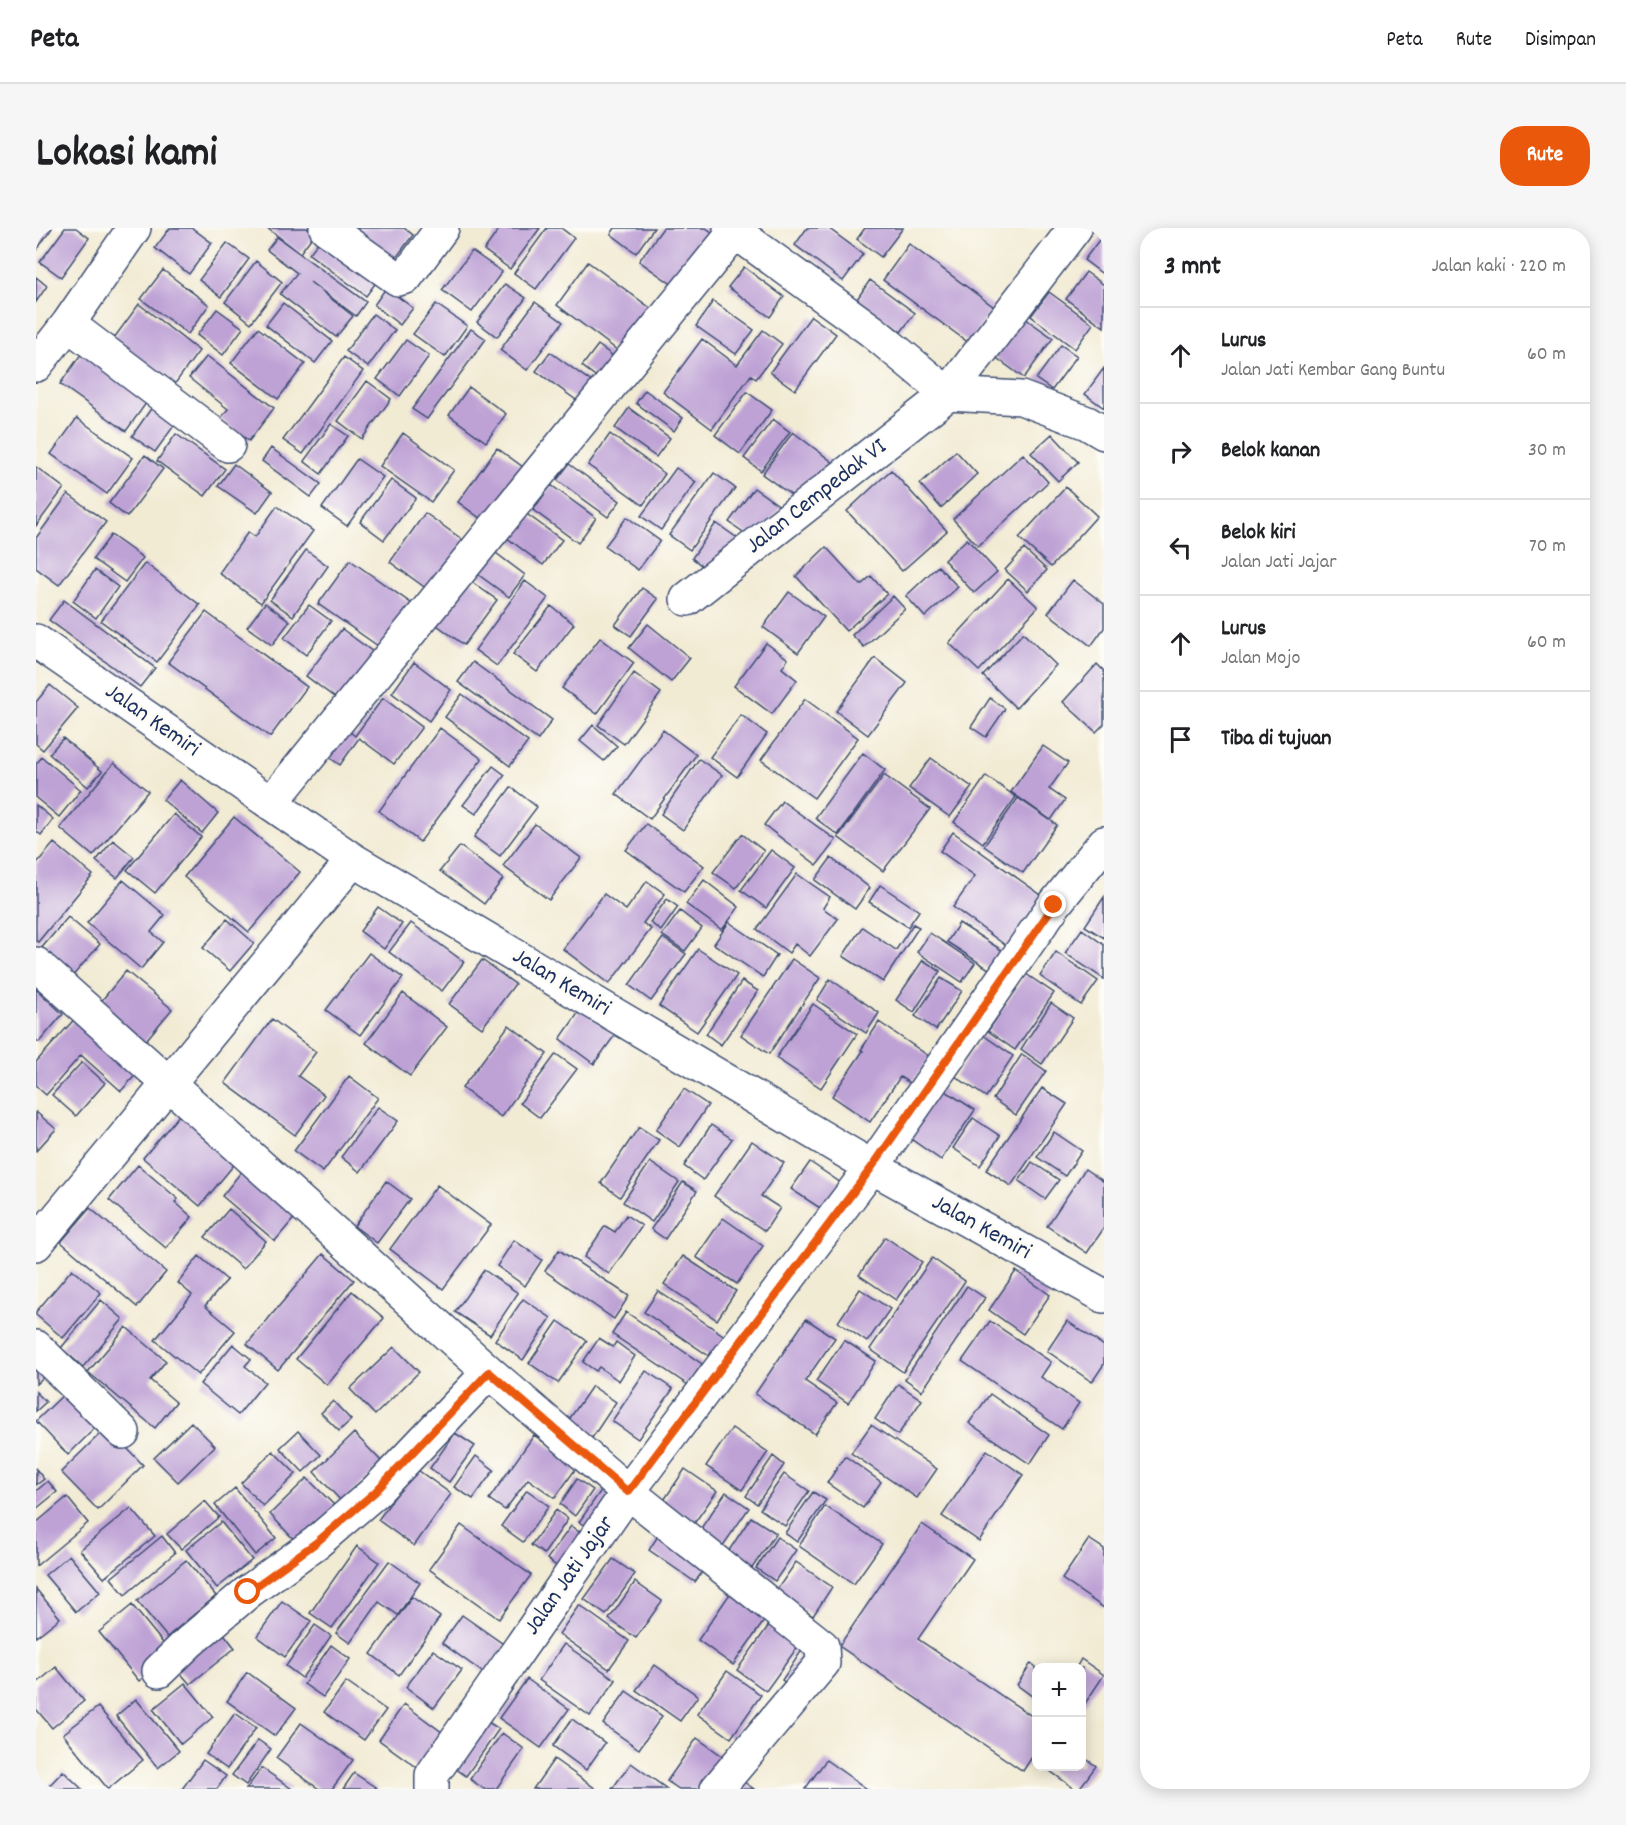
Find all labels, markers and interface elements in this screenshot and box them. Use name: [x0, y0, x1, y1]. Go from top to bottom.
text: Peta: [30, 21, 79, 61]
text: Peta: [1386, 26, 1423, 56]
text: Rute: [1456, 26, 1492, 56]
text: Disimpan: [1525, 26, 1596, 56]
text: Lokasi kami: [36, 126, 217, 186]
button: Rute: [1500, 126, 1590, 186]
text: 3 mnt: [1164, 249, 1221, 286]
text: Jalan kaki · 220 m: [1432, 253, 1566, 281]
text: Lurus: [1221, 326, 1266, 357]
icon: ahead: [1164, 339, 1197, 372]
text: 60 m: [1527, 341, 1566, 369]
text: Jalan Jati Kembar Gang Buntu: [1221, 357, 1445, 385]
street label: Jalan Cempedak VI: [739, 431, 895, 563]
icon: right: [1164, 435, 1197, 468]
text: Belok kanan: [1221, 436, 1320, 467]
text: 30 m: [1528, 437, 1566, 465]
text: Belok kiri: [1221, 518, 1295, 549]
icon: left: [1164, 531, 1197, 564]
text: 70 m: [1529, 533, 1566, 561]
text: Jalan Jati Jajar: [1221, 549, 1337, 577]
text: Lurus: [1221, 614, 1266, 645]
icon: ahead: [1164, 627, 1197, 660]
text: 60 m: [1527, 629, 1566, 657]
text: Jalan Mojo: [1221, 645, 1300, 673]
street label: Jalan Kemiri: [97, 676, 207, 766]
icon: arrive: [1164, 723, 1197, 756]
text: Tiba di tujuan: [1221, 724, 1331, 755]
route end: [1040, 891, 1066, 917]
street label: Jalan Kemiri: [505, 940, 617, 1026]
street label: Jalan Kemiri: [925, 1187, 1037, 1269]
street label: Jalan Jati Jajar: [516, 1509, 624, 1643]
route start: [234, 1578, 260, 1604]
map controls: [1032, 1663, 1086, 1771]
button: +: [1032, 1663, 1086, 1717]
button: −: [1032, 1717, 1086, 1771]

